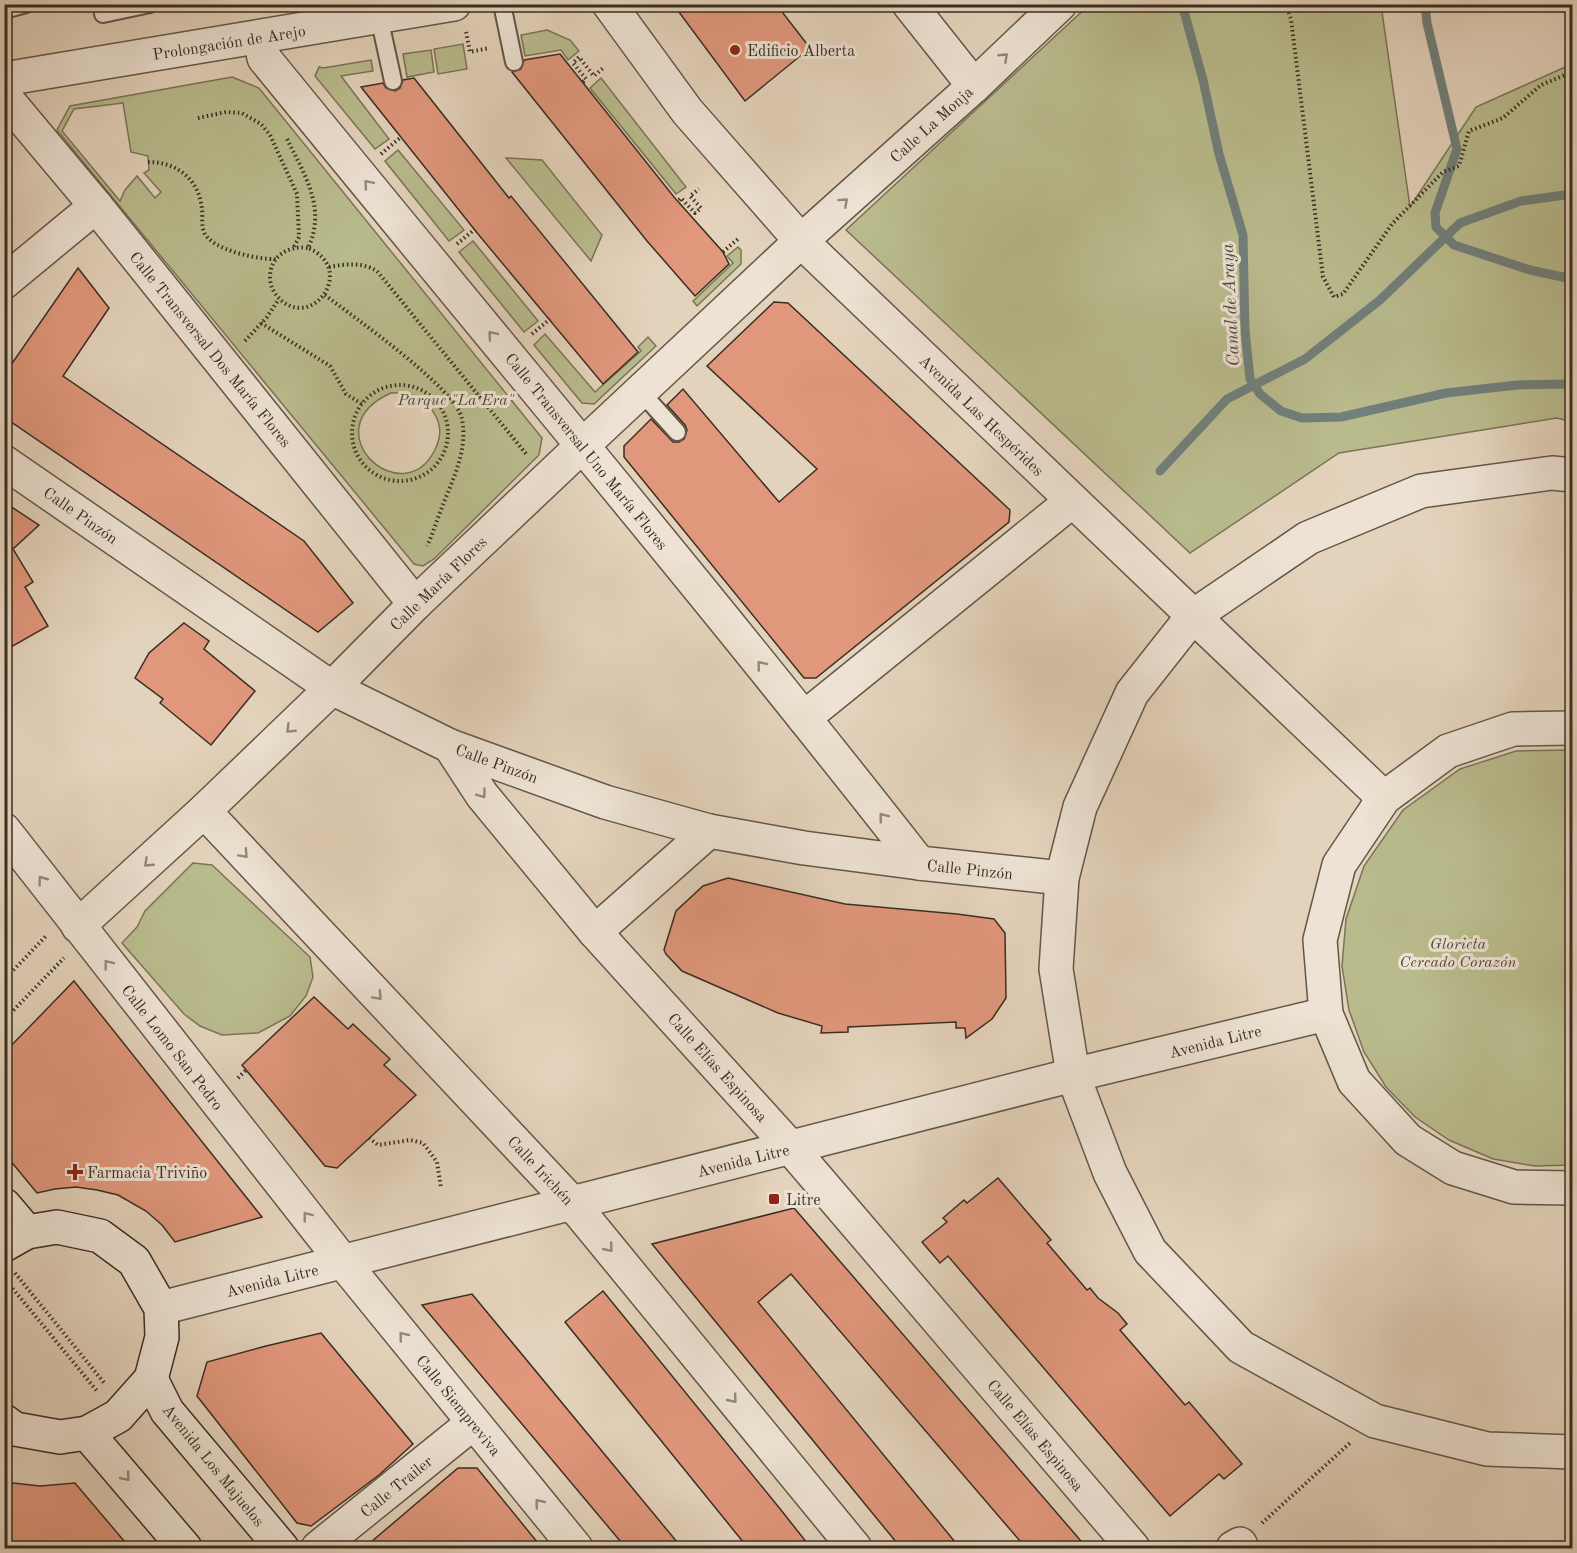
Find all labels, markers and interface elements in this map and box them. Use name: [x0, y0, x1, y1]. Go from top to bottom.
street label: Prolongación de Arejo: [152, 24, 307, 64]
marker: Edificio Alberta: [728, 43, 742, 57]
place label: Edificio Alberta: [747, 44, 855, 60]
one-way arrow: [998, 53, 1008, 64]
street label: Calle La Monja: [888, 84, 977, 167]
one-way arrow: [364, 180, 375, 191]
one-way arrow: [837, 198, 848, 209]
water label: Canal de Araya: [1219, 243, 1243, 367]
street label: Calle Transversal Dos María Flores: [126, 250, 293, 451]
one-way arrow: [488, 331, 499, 342]
street label: Calle Transversal Uno María Flores: [501, 351, 670, 554]
street label: Avenida Las Hespérides: [915, 353, 1046, 480]
park label: Parque "La Era": [397, 393, 515, 409]
street label: Calle Pinzón: [40, 485, 120, 548]
street label: Calle María Flores: [388, 534, 491, 635]
one-way arrow: [758, 661, 769, 672]
one-way arrow: [286, 721, 297, 732]
street label: Calle Pinzón: [453, 743, 540, 787]
one-way arrow: [475, 788, 486, 799]
one-way arrow: [879, 813, 890, 824]
one-way arrow: [237, 847, 248, 858]
one-way arrow: [144, 856, 155, 867]
street label: Calle Pinzón: [926, 859, 1014, 884]
one-way arrow: [39, 875, 50, 886]
park label: Glorieta Cercado Corazón: [1399, 937, 1517, 971]
one-way arrow: [104, 960, 115, 971]
street label: Calle Lomo San Pedro: [118, 983, 225, 1114]
one-way arrow: [370, 989, 381, 1000]
street label: Calle Elías Espinosa: [664, 1011, 769, 1126]
street label: Avenida Litre: [1168, 1024, 1263, 1062]
street label: Calle Irichén: [504, 1134, 576, 1209]
street label: Avenida Litre: [696, 1143, 791, 1181]
marker: Farmacia Triviño: [68, 1165, 82, 1179]
place label: Farmacia Triviño: [87, 1166, 207, 1182]
marker: Litre: [767, 1192, 781, 1206]
place label: Litre: [786, 1193, 821, 1209]
one-way arrow: [303, 1212, 314, 1223]
one-way arrow: [602, 1242, 613, 1253]
street label: Avenida Litre: [225, 1263, 320, 1301]
one-way arrow: [399, 1332, 410, 1343]
street label: Calle Siempreviva: [412, 1353, 503, 1460]
street label: Calle Elías Espinosa: [983, 1377, 1086, 1495]
one-way arrow: [725, 1392, 736, 1403]
street label: Avenida Los Majuelos: [159, 1402, 266, 1530]
street label: Calle Trailer: [358, 1454, 437, 1521]
one-way arrow: [119, 1470, 130, 1481]
one-way arrow: [535, 1499, 546, 1510]

